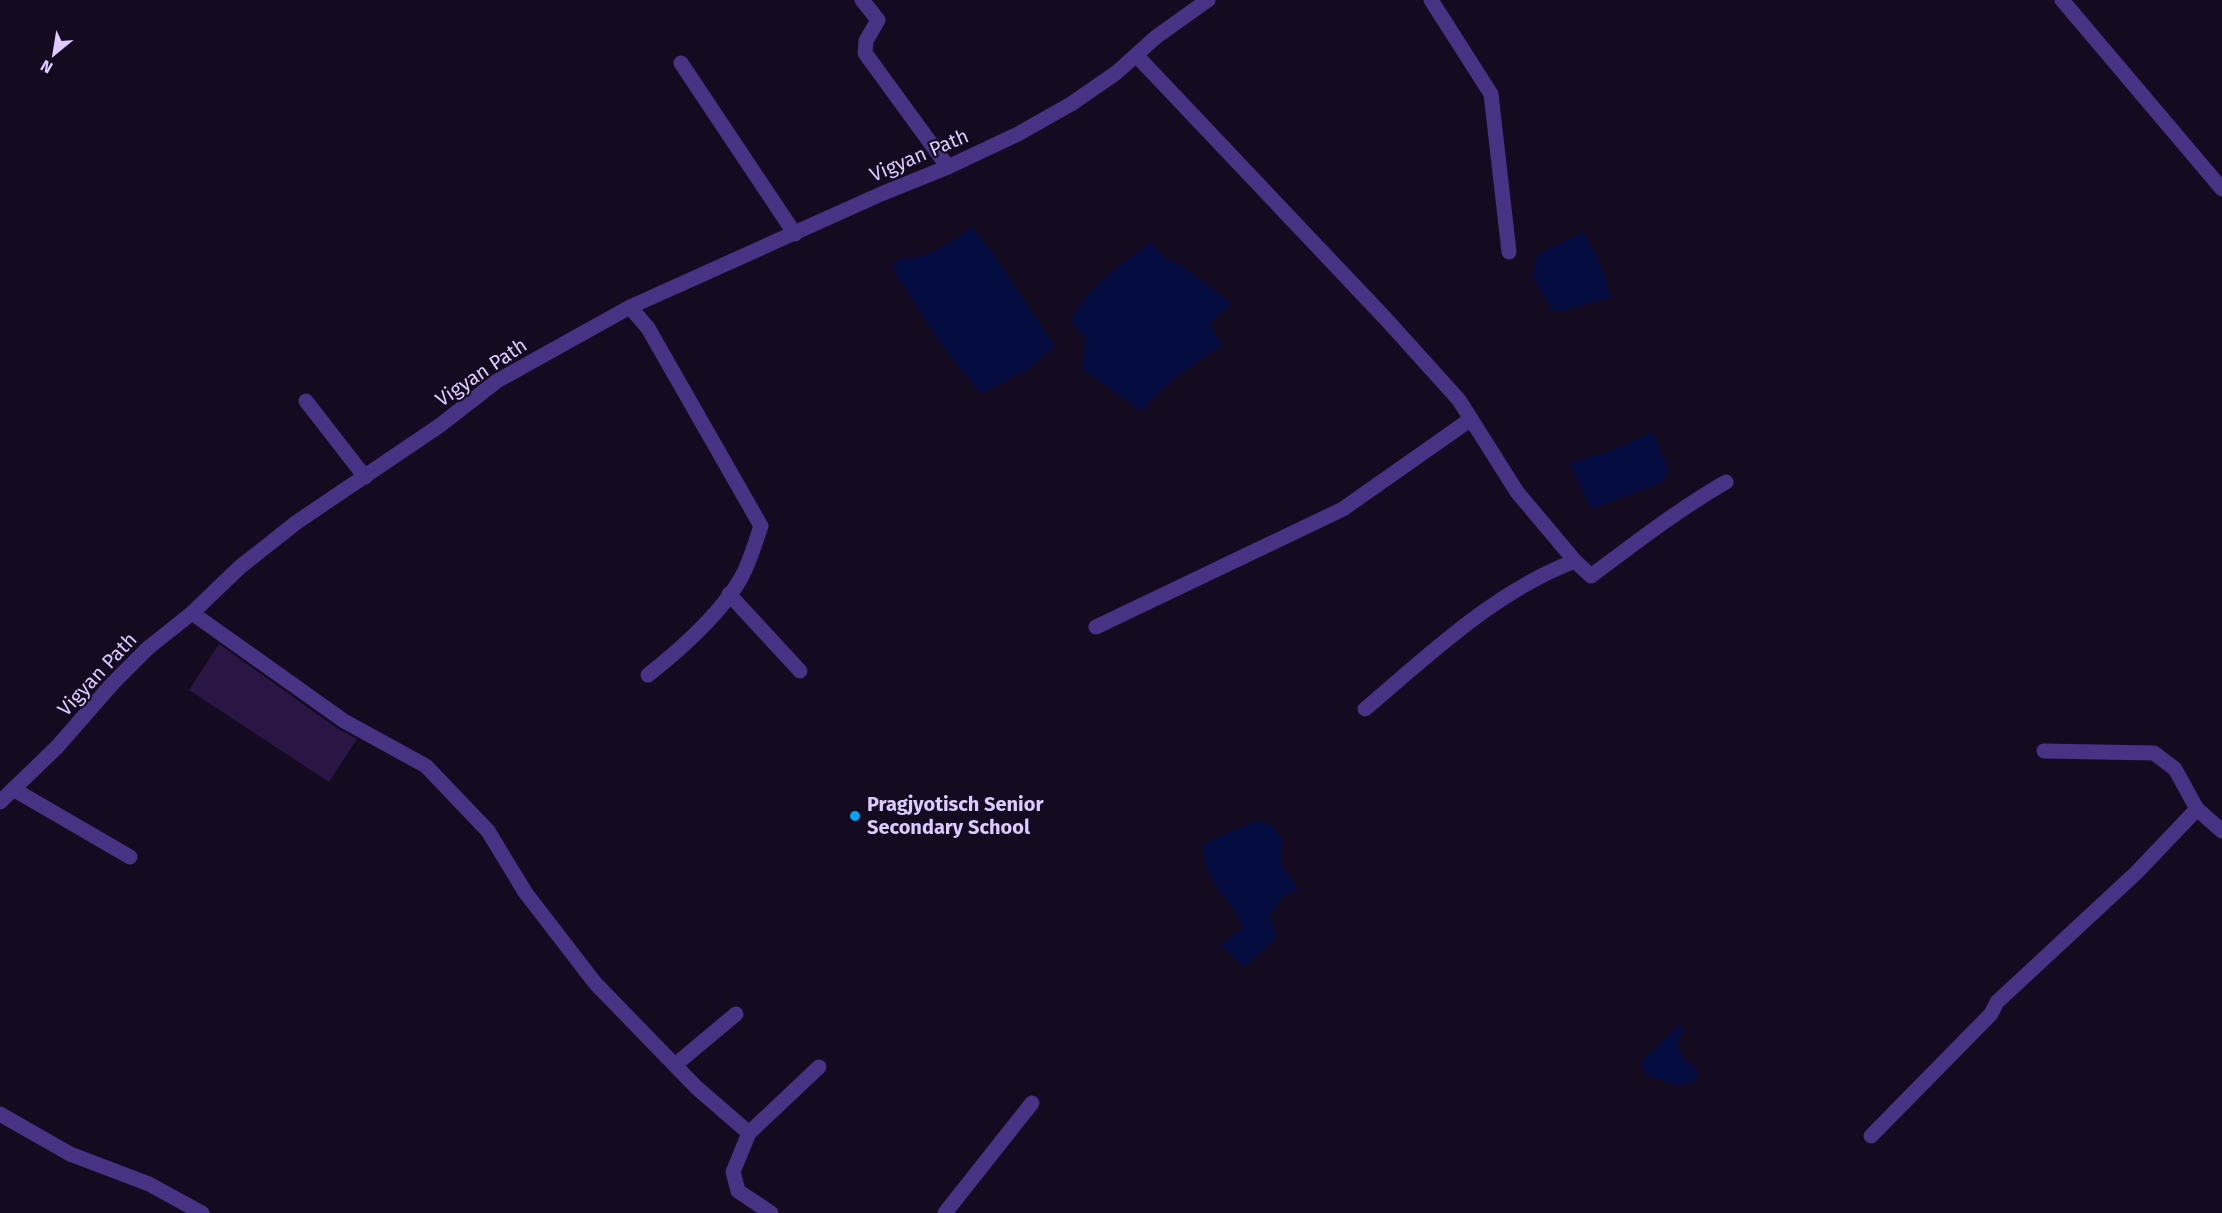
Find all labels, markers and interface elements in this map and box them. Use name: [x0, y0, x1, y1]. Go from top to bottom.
north arrow: [24, 24, 84, 84]
text: N: [37, 56, 56, 77]
street label: Vigyan Path: [866, 123, 972, 187]
street label: Vigyan Path: [431, 333, 531, 411]
street label: Vigyan Path: [52, 627, 142, 721]
place label: Pragjyotisch Senior Secondary School: [867, 792, 1044, 839]
marker: Pragjyotisch Senior Secondary School: [848, 809, 862, 823]

